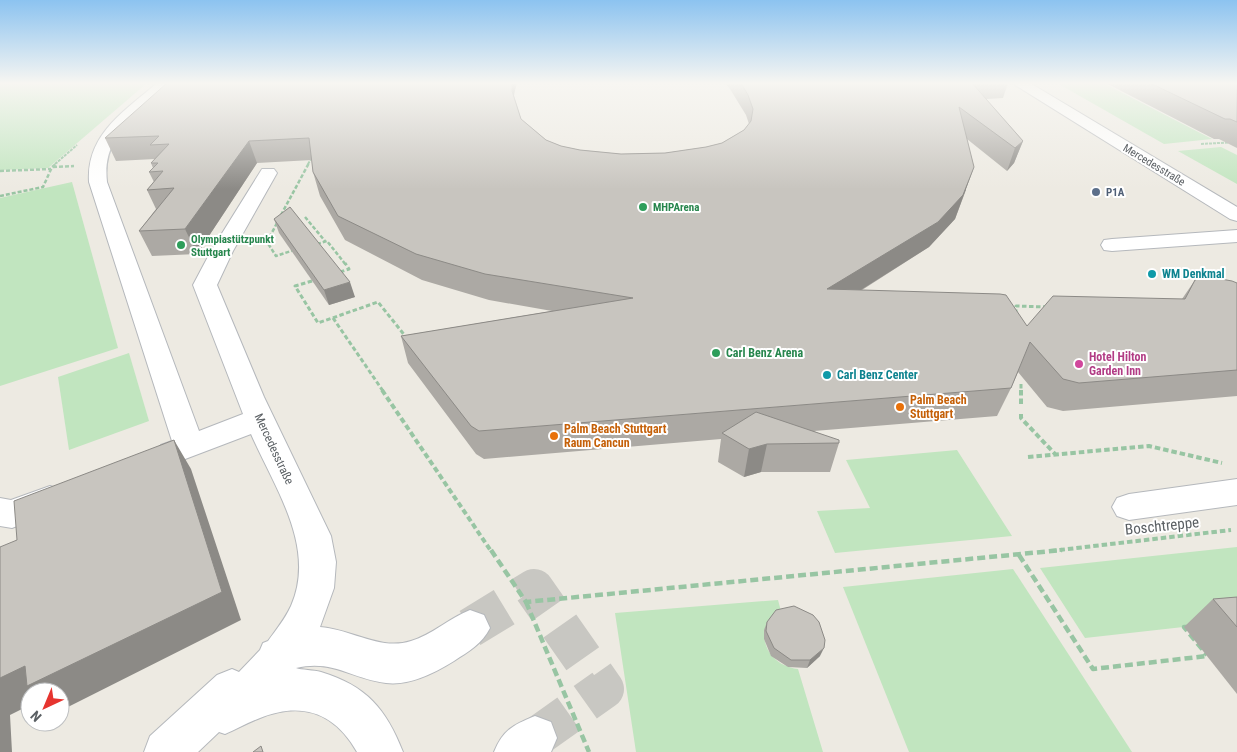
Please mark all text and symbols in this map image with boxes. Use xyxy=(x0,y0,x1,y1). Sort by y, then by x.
street label: Mercedesstraße xyxy=(1121,141,1187,189)
marker: P1A xyxy=(1090,186,1102,198)
place label: P1A xyxy=(1106,186,1125,199)
marker: MHPArena xyxy=(637,201,649,213)
place label: MHPArena xyxy=(653,201,699,214)
place label: Olympiastützpunkt Stuttgart xyxy=(191,233,275,259)
marker: Olympiastützpunkt Stuttgart xyxy=(175,239,187,251)
place label: WM Denkmal xyxy=(1162,267,1225,281)
marker: WM Denkmal xyxy=(1146,268,1158,280)
place label: Carl Benz Arena xyxy=(726,346,804,360)
marker: Carl Benz Arena xyxy=(710,347,722,359)
place label: Hotel Hilton Garden Inn xyxy=(1089,350,1146,378)
marker: Hotel Hilton Garden Inn xyxy=(1073,358,1085,370)
place label: Carl Benz Center xyxy=(837,368,918,382)
marker: Carl Benz Center xyxy=(821,369,833,381)
place label: Palm Beach Stuttgart xyxy=(910,393,967,421)
marker: Palm Beach Stuttgart xyxy=(894,401,906,413)
street label: Mercedesstraße xyxy=(251,411,297,487)
place label: Palm Beach Stuttgart Raum Cancun xyxy=(564,422,667,450)
marker: Palm Beach Stuttgart Raum Cancun xyxy=(548,430,560,442)
street label: Boschtreppe xyxy=(1124,513,1200,539)
north arrow xyxy=(20,682,70,732)
text: N xyxy=(27,708,45,725)

